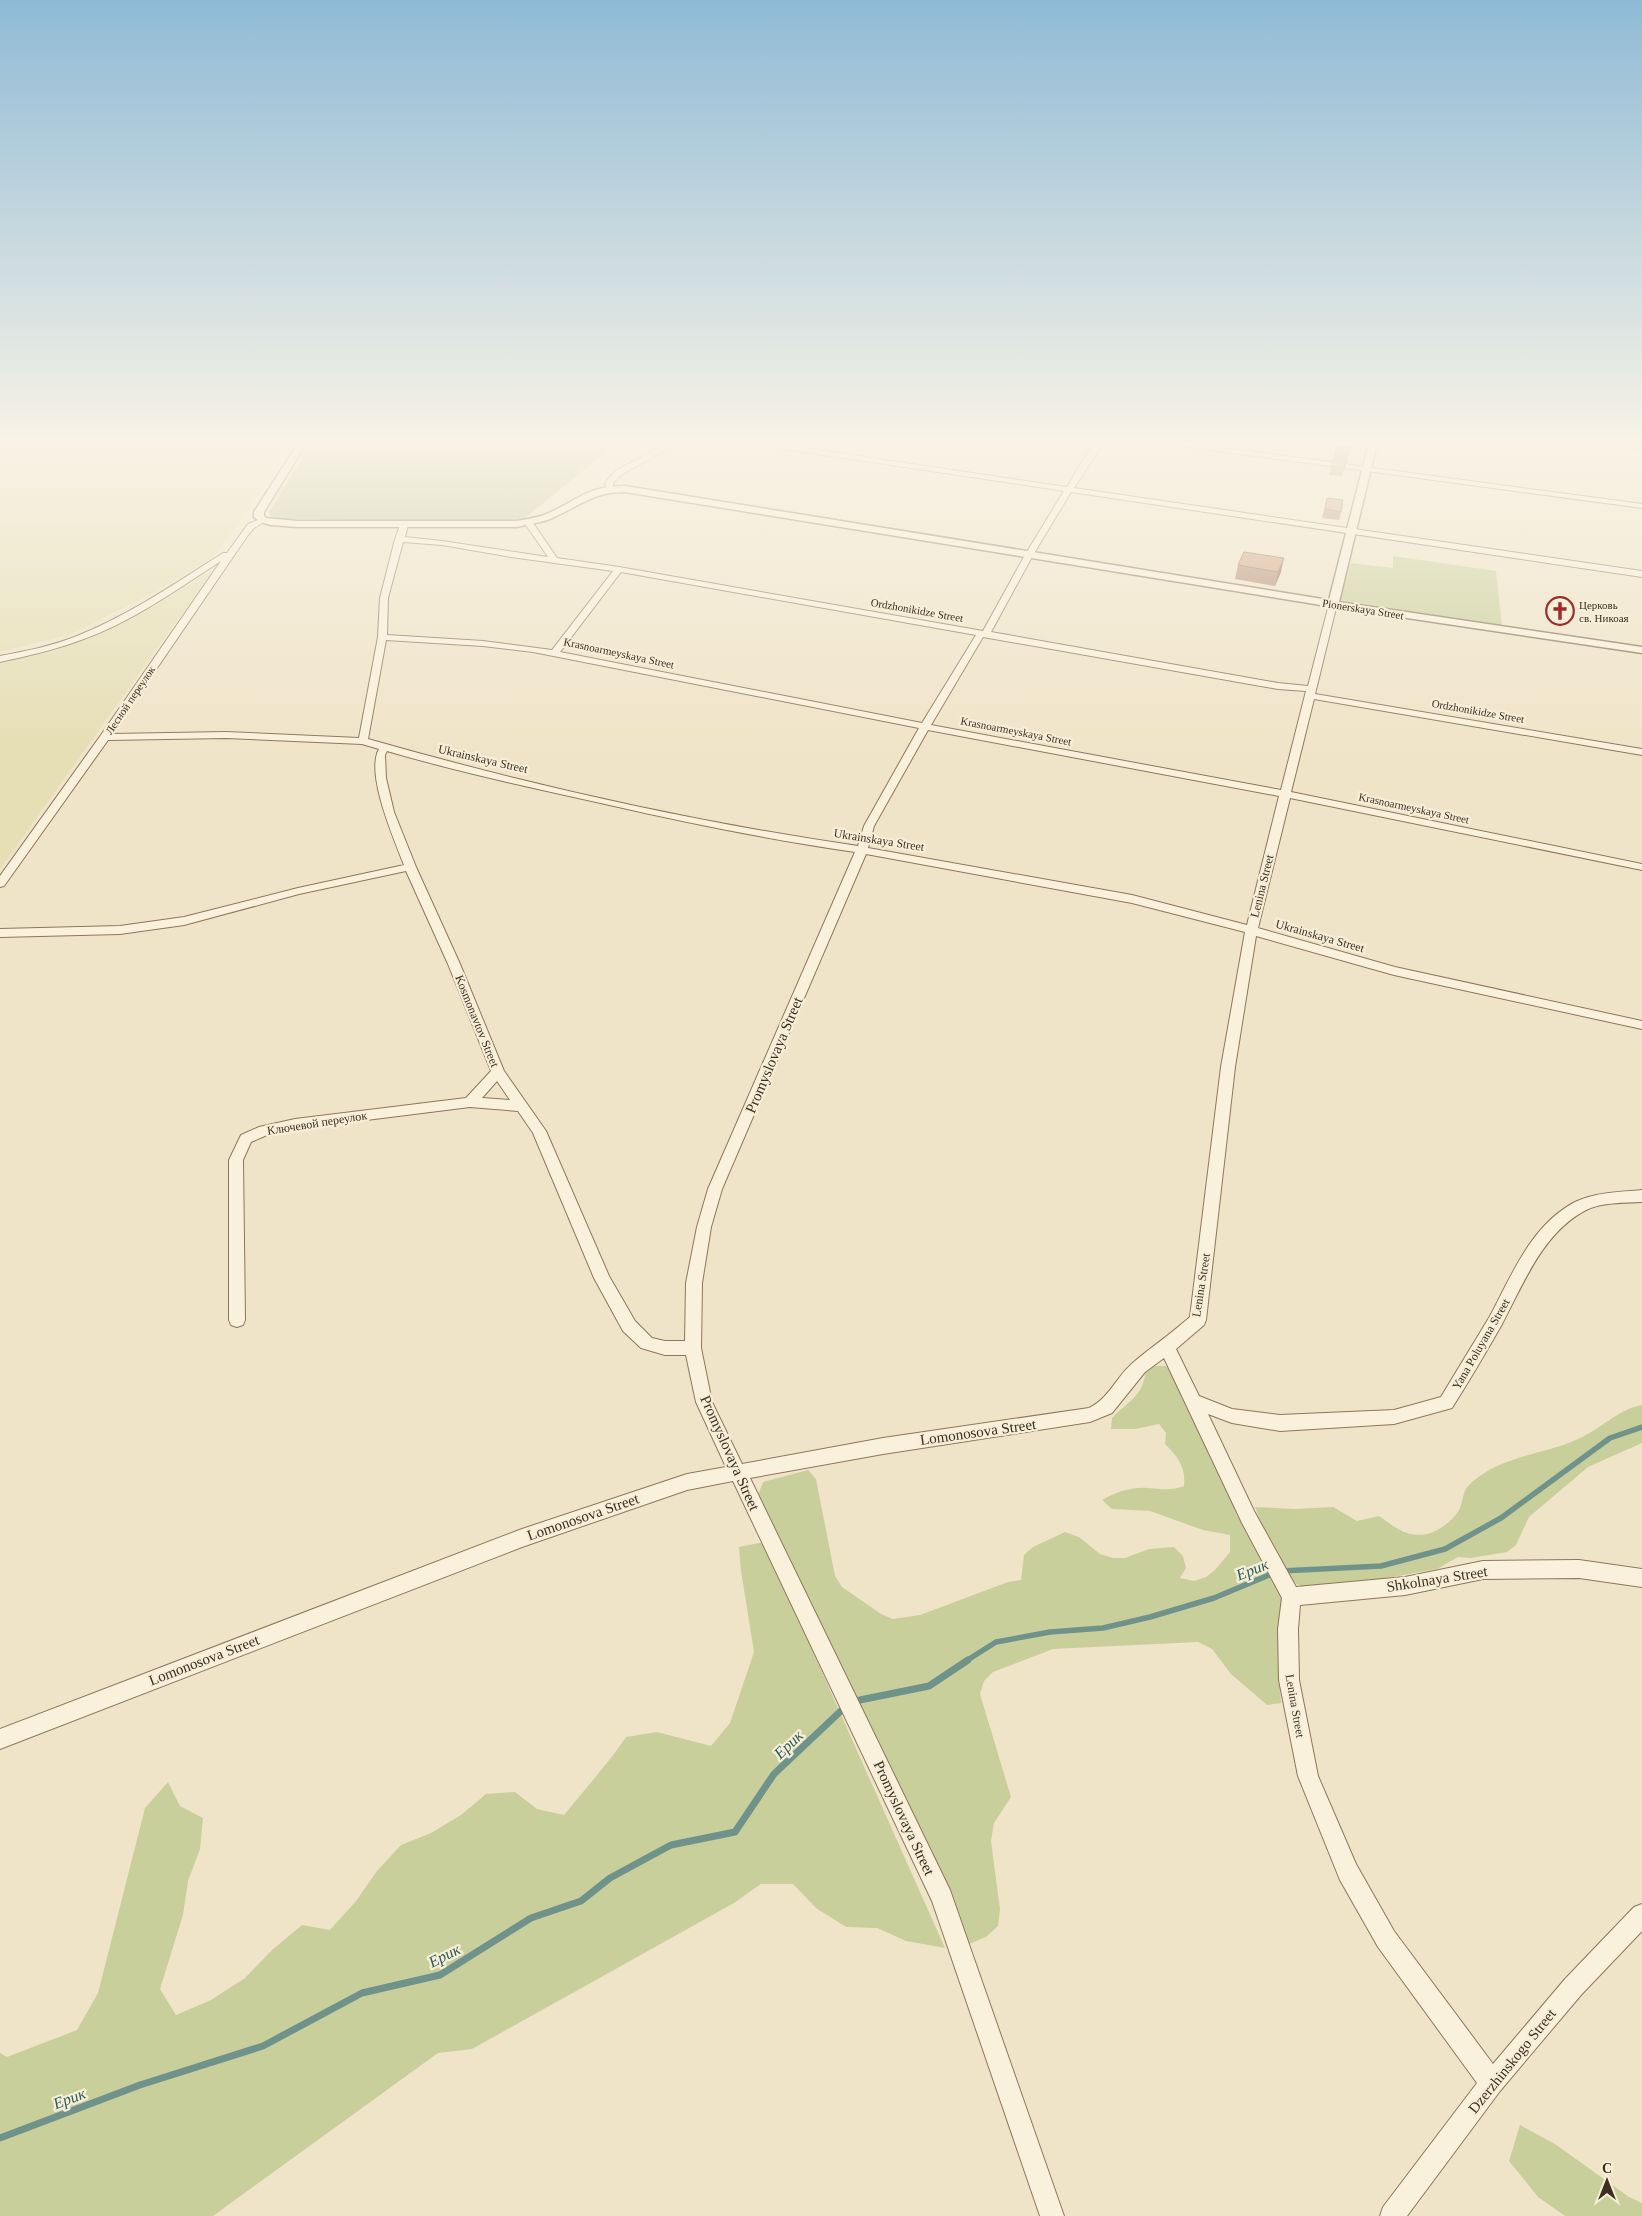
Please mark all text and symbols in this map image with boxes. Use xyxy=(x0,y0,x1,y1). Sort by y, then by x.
street label: Ordzhonikidze Street xyxy=(870,596,964,624)
church icon: Церковь св. Никоая xyxy=(1545,596,1575,626)
street label: Pionerskaya Street xyxy=(1321,597,1405,621)
place label: Церковь св. Никоая xyxy=(1579,599,1629,624)
street label: Krasnoarmeyskaya Street xyxy=(563,635,675,671)
street label: Лесной переулок xyxy=(103,663,158,736)
street label: Ordzhonikidze Street xyxy=(1431,697,1525,725)
street label: Krasnoarmeyskaya Street xyxy=(960,714,1072,748)
street label: Ukrainskaya Street xyxy=(437,742,530,776)
street label: Krasnoarmeyskaya Street xyxy=(1358,790,1470,826)
street label: Ukrainskaya Street xyxy=(833,826,926,854)
street label: Lenina Street xyxy=(1247,852,1277,919)
street label: Ukrainskaya Street xyxy=(1274,917,1367,956)
street label: Kosmonavtov Street xyxy=(452,973,502,1070)
street label: Promyslovaya Street xyxy=(742,994,806,1115)
street label: Ключевой переулок xyxy=(266,1108,368,1138)
street label: Lenina Street xyxy=(1189,1251,1213,1318)
street label: Yana Poluyana Street xyxy=(1449,1295,1513,1392)
street label: Promyslovaya Street xyxy=(697,1393,763,1514)
street label: Lomonosova Street xyxy=(919,1416,1038,1448)
street label: Lomonosova Street xyxy=(525,1490,642,1544)
water label: Ерик xyxy=(1233,1555,1272,1585)
street label: Shkolnaya Street xyxy=(1385,1563,1489,1595)
street label: Lomonosova Street xyxy=(146,1631,262,1688)
street label: Lenina Street xyxy=(1283,1673,1308,1740)
water label: Ерик xyxy=(770,1726,807,1763)
street label: Promyslovaya Street xyxy=(870,1758,938,1879)
water label: Ерик xyxy=(425,1940,464,1972)
street label: Dzerzhinskogo Street xyxy=(1465,2005,1560,2116)
water label: Ерик xyxy=(50,2084,89,2114)
north arrow xyxy=(1582,2156,1632,2206)
text: С xyxy=(1602,2161,1612,2176)

